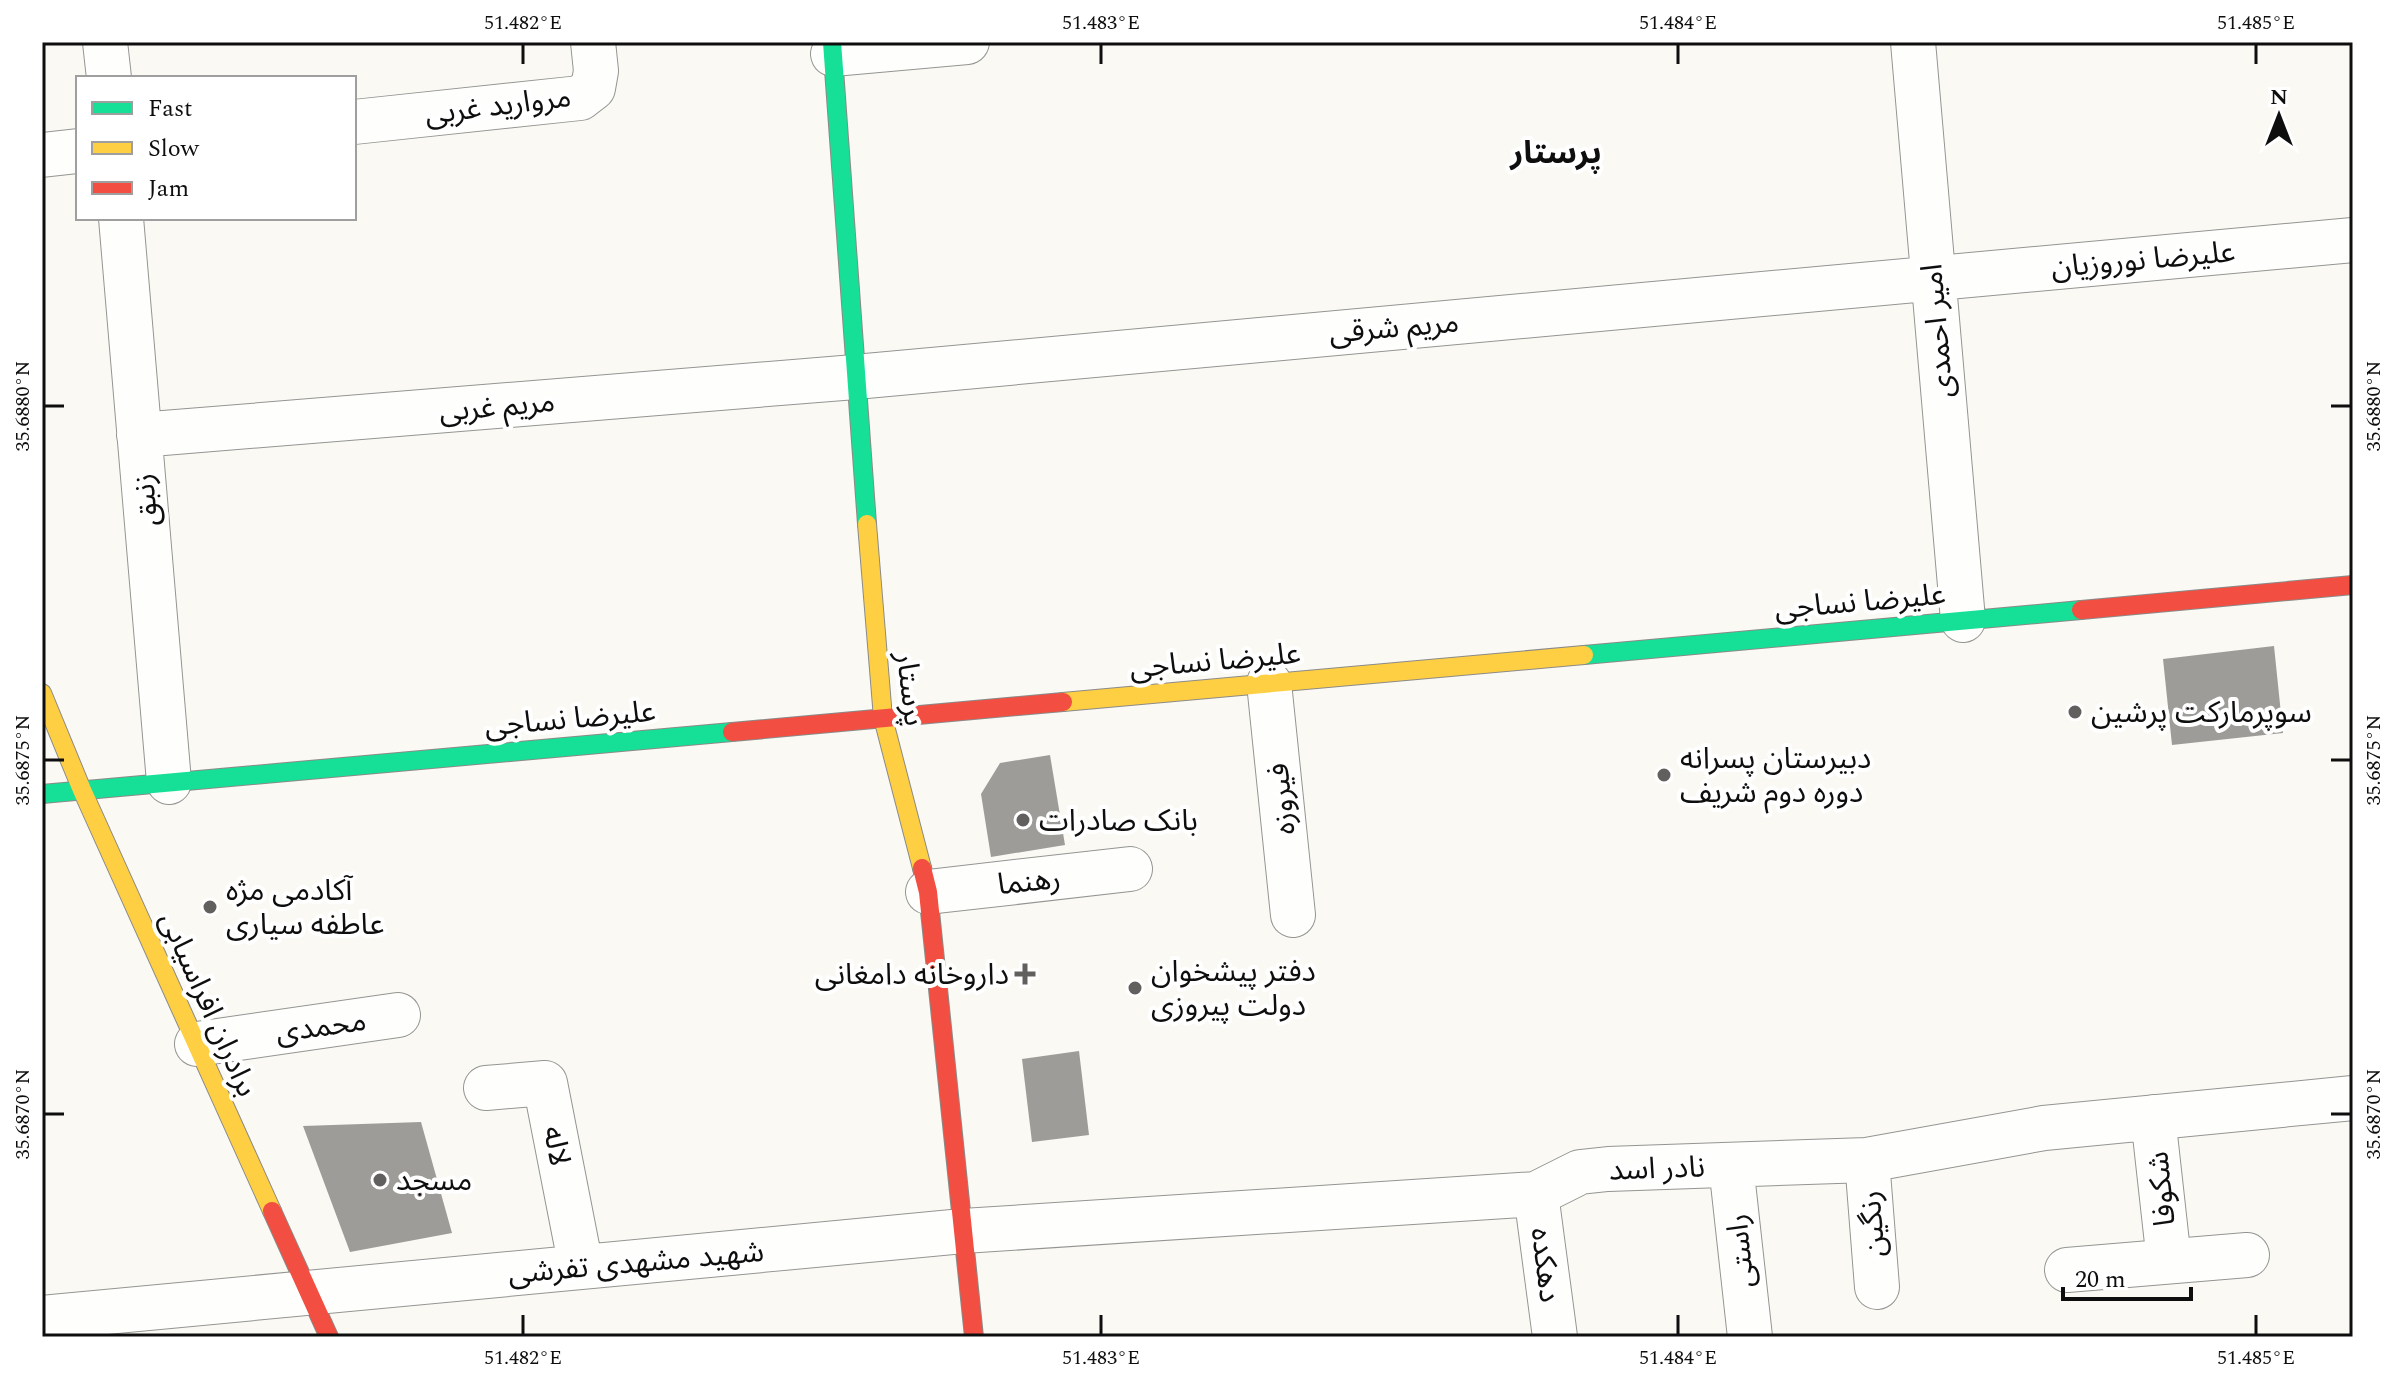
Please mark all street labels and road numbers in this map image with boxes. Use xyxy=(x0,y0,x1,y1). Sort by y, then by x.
street label: مروارید غربی xyxy=(422,74,574,138)
street label: علیرضا نوروزیان xyxy=(2049,229,2237,291)
street label: امیر احمدی xyxy=(1909,262,1967,400)
street label: مریم شرقی xyxy=(1327,299,1461,357)
street label: مریم غربی xyxy=(437,379,557,435)
street label: زنبق xyxy=(121,472,171,528)
street label: علیرضا نساجی xyxy=(1773,572,1948,632)
street label: علیرضا نساجی xyxy=(1128,631,1303,691)
street label: پرستار xyxy=(883,648,937,729)
street label: علیرضا نساجی xyxy=(483,689,658,749)
street label: فیروزه xyxy=(1255,761,1309,837)
street label: رهنما xyxy=(995,856,1063,908)
street label: برادران افراسیابی xyxy=(147,904,269,1104)
street label: محمدی xyxy=(273,998,369,1056)
street label: لاله xyxy=(530,1122,582,1170)
street label: نادر اسد xyxy=(1608,1144,1706,1194)
street label: شکوفا xyxy=(2135,1149,2189,1229)
street label: رنگین xyxy=(1847,1189,1899,1259)
street label: راستی xyxy=(1714,1212,1768,1290)
street label: دهکده xyxy=(1518,1225,1572,1305)
street label: شهید مشهدی تفرشی xyxy=(506,1229,766,1297)

